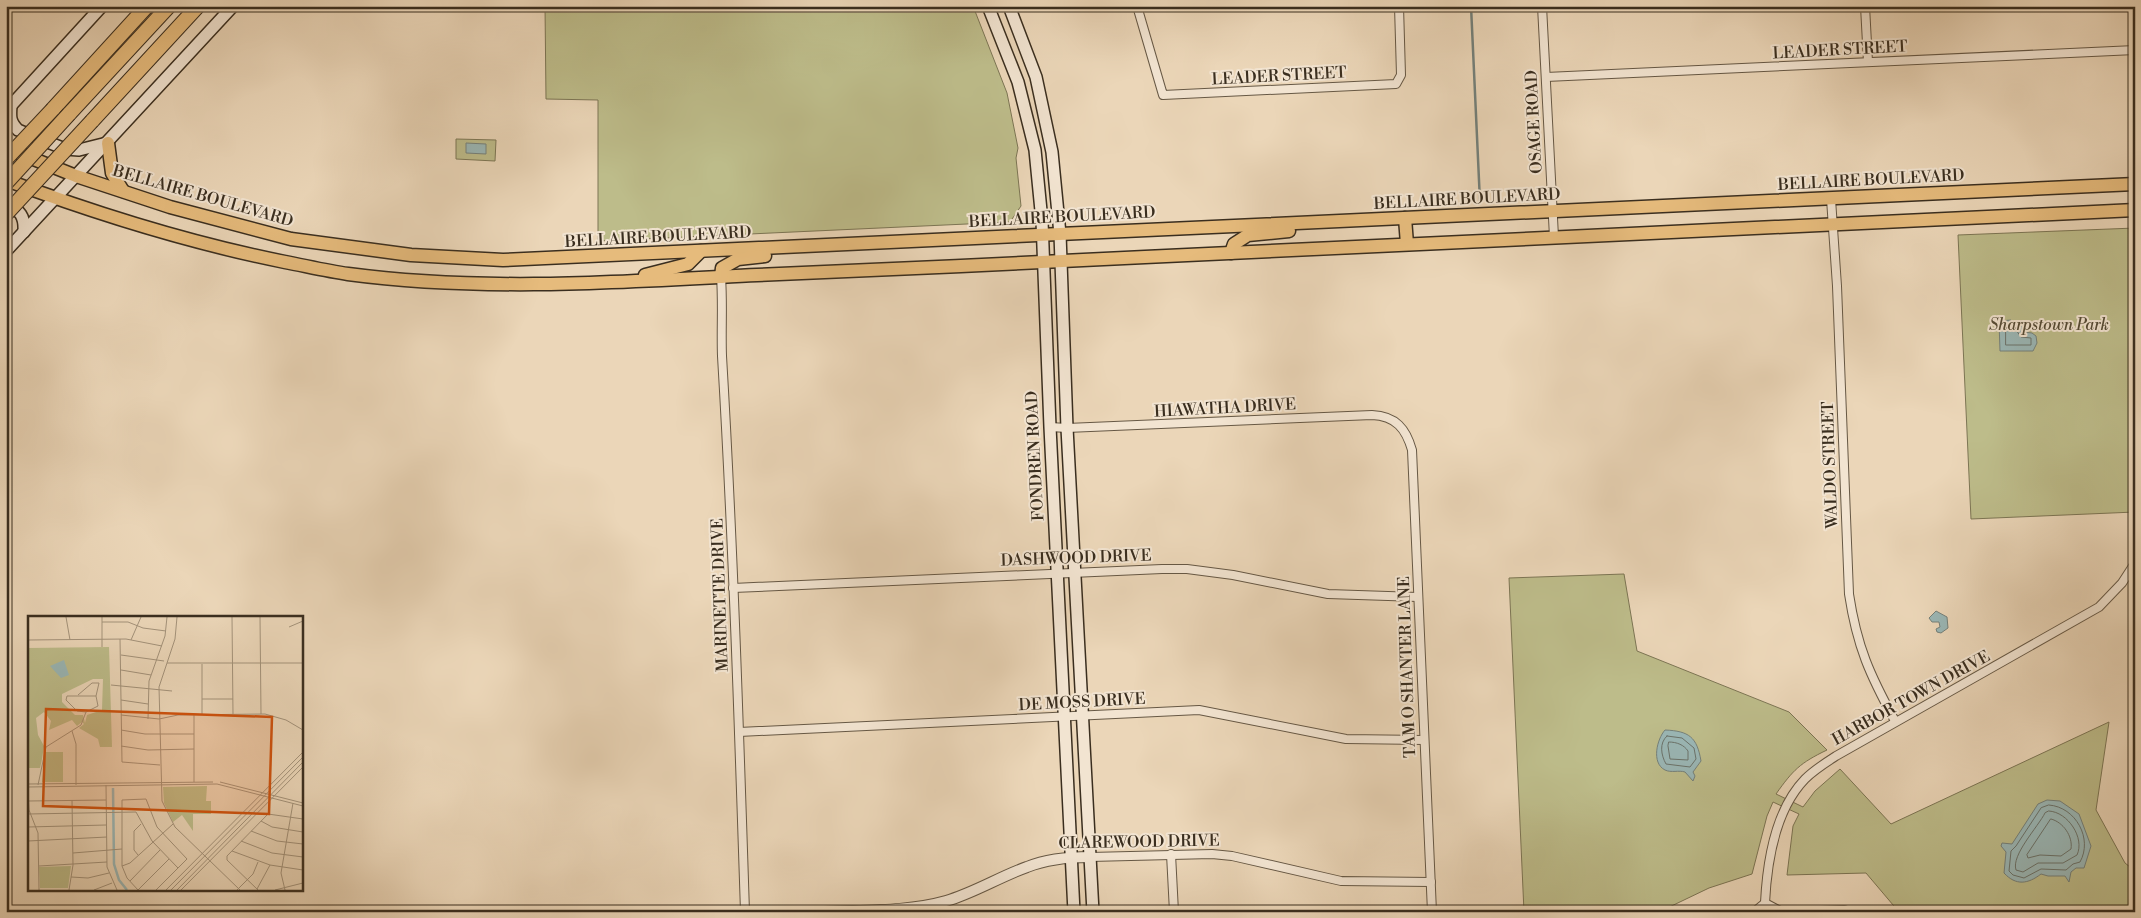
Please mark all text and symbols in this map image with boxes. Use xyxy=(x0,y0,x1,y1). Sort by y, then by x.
street label: LEADER STREET xyxy=(1772,36,1908,64)
street label: LEADER STREET xyxy=(1211,62,1347,90)
street label: OSAGE ROAD xyxy=(1521,70,1547,174)
street label: BELLAIRE BOULEVARD xyxy=(109,160,296,231)
street label: BELLAIRE BOULEVARD xyxy=(1776,165,1965,195)
street label: BELLAIRE BOULEVARD xyxy=(1372,184,1561,214)
street label: BELLAIRE BOULEVARD xyxy=(967,202,1156,232)
street label: BELLAIRE BOULEVARD xyxy=(563,222,752,252)
park label: Sharpstown Park xyxy=(1989,315,2109,335)
street label: FONDREN ROAD xyxy=(1022,390,1048,522)
street label: HIAWATHA DRIVE xyxy=(1153,394,1297,422)
street label: WALDO STREET xyxy=(1818,401,1842,530)
street label: MARINETTE DRIVE xyxy=(707,518,733,672)
street label: DASHWOOD DRIVE xyxy=(1000,545,1152,571)
street label: TAM O SHANTER LANE xyxy=(1394,576,1420,758)
inset map xyxy=(28,616,302,890)
street label: HARBOR TOWN DRIVE xyxy=(1829,646,1993,750)
street label: DE MOSS DRIVE xyxy=(1018,689,1146,715)
street label: CLAREWOOD DRIVE xyxy=(1058,831,1220,853)

